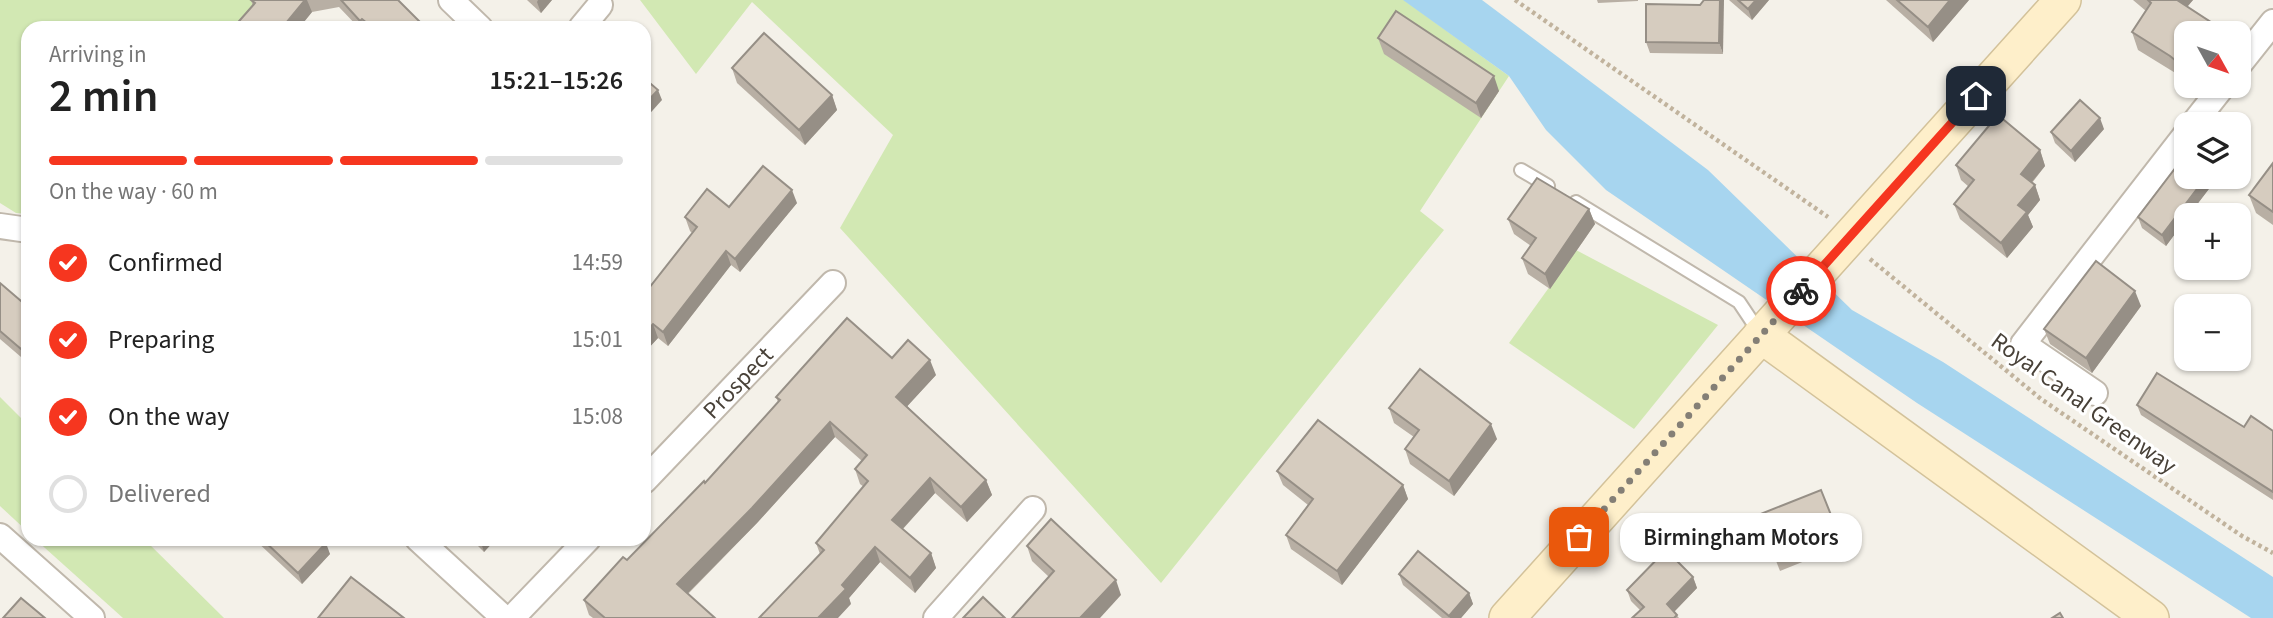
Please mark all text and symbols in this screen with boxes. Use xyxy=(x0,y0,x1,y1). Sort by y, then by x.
north arrow xyxy=(2174,21,2250,98)
map controls xyxy=(2174,21,2251,371)
text: Arriving in xyxy=(49,38,147,71)
text: 15:21–15:26 xyxy=(490,62,623,99)
text: 2 min xyxy=(49,64,158,129)
pin xyxy=(1946,66,2006,126)
icon: home xyxy=(1957,77,1995,115)
button: layers xyxy=(2174,112,2251,189)
text: On the way · 60 m xyxy=(49,175,218,208)
button: + xyxy=(2174,203,2251,280)
icon: check xyxy=(49,244,87,282)
text: Confirmed xyxy=(108,244,223,281)
text: 14:59 xyxy=(572,246,623,279)
courier xyxy=(1766,256,1836,326)
icon: bike xyxy=(1782,272,1820,310)
button: − xyxy=(2174,294,2251,371)
icon: check xyxy=(49,321,87,359)
text: Preparing xyxy=(108,321,214,358)
text: 15:01 xyxy=(572,323,623,356)
street label: Royal Canal Greenway xyxy=(1984,324,2184,483)
street label: Prospect xyxy=(695,339,782,427)
icon: check xyxy=(49,398,87,436)
text: On the way xyxy=(108,398,229,435)
text: 15:08 xyxy=(572,400,623,433)
text: Delivered xyxy=(108,475,211,512)
pin xyxy=(1549,507,1609,567)
callout: Birmingham Motors xyxy=(1621,512,1862,562)
icon: bag xyxy=(1560,518,1598,556)
text: Birmingham Motors xyxy=(1643,521,1839,554)

